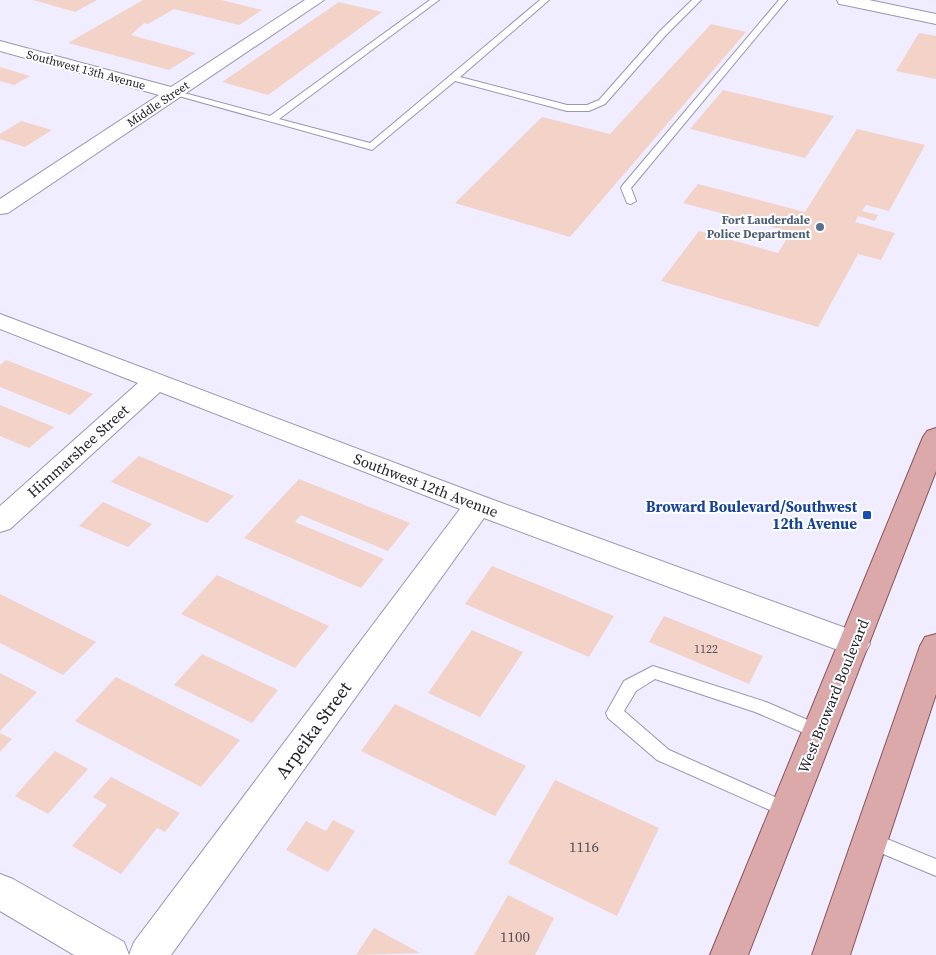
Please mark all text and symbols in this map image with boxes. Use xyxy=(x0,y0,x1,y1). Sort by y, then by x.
street label: Southwest 13th Avenue xyxy=(25,46,147,94)
street label: Middle Street xyxy=(124,77,192,131)
place label: Fort Lauderdale Police Department xyxy=(707,212,811,242)
marker: Fort Lauderdale Police Department xyxy=(814,221,826,233)
street label: Himmarshee Street xyxy=(23,400,133,502)
street label: Southwest 12th Avenue xyxy=(351,448,502,522)
place label: Broward Boulevard/Southwest 12th Avenue xyxy=(646,496,858,534)
marker: Broward Boulevard/Southwest 12th Avenue xyxy=(861,509,873,521)
street label: West Broward Boulevard xyxy=(792,615,874,776)
house number: 1122 xyxy=(694,641,718,657)
street label: Arpeika Street xyxy=(269,676,357,784)
house number: 1116 xyxy=(569,836,599,857)
house number: 1100 xyxy=(500,926,530,947)

